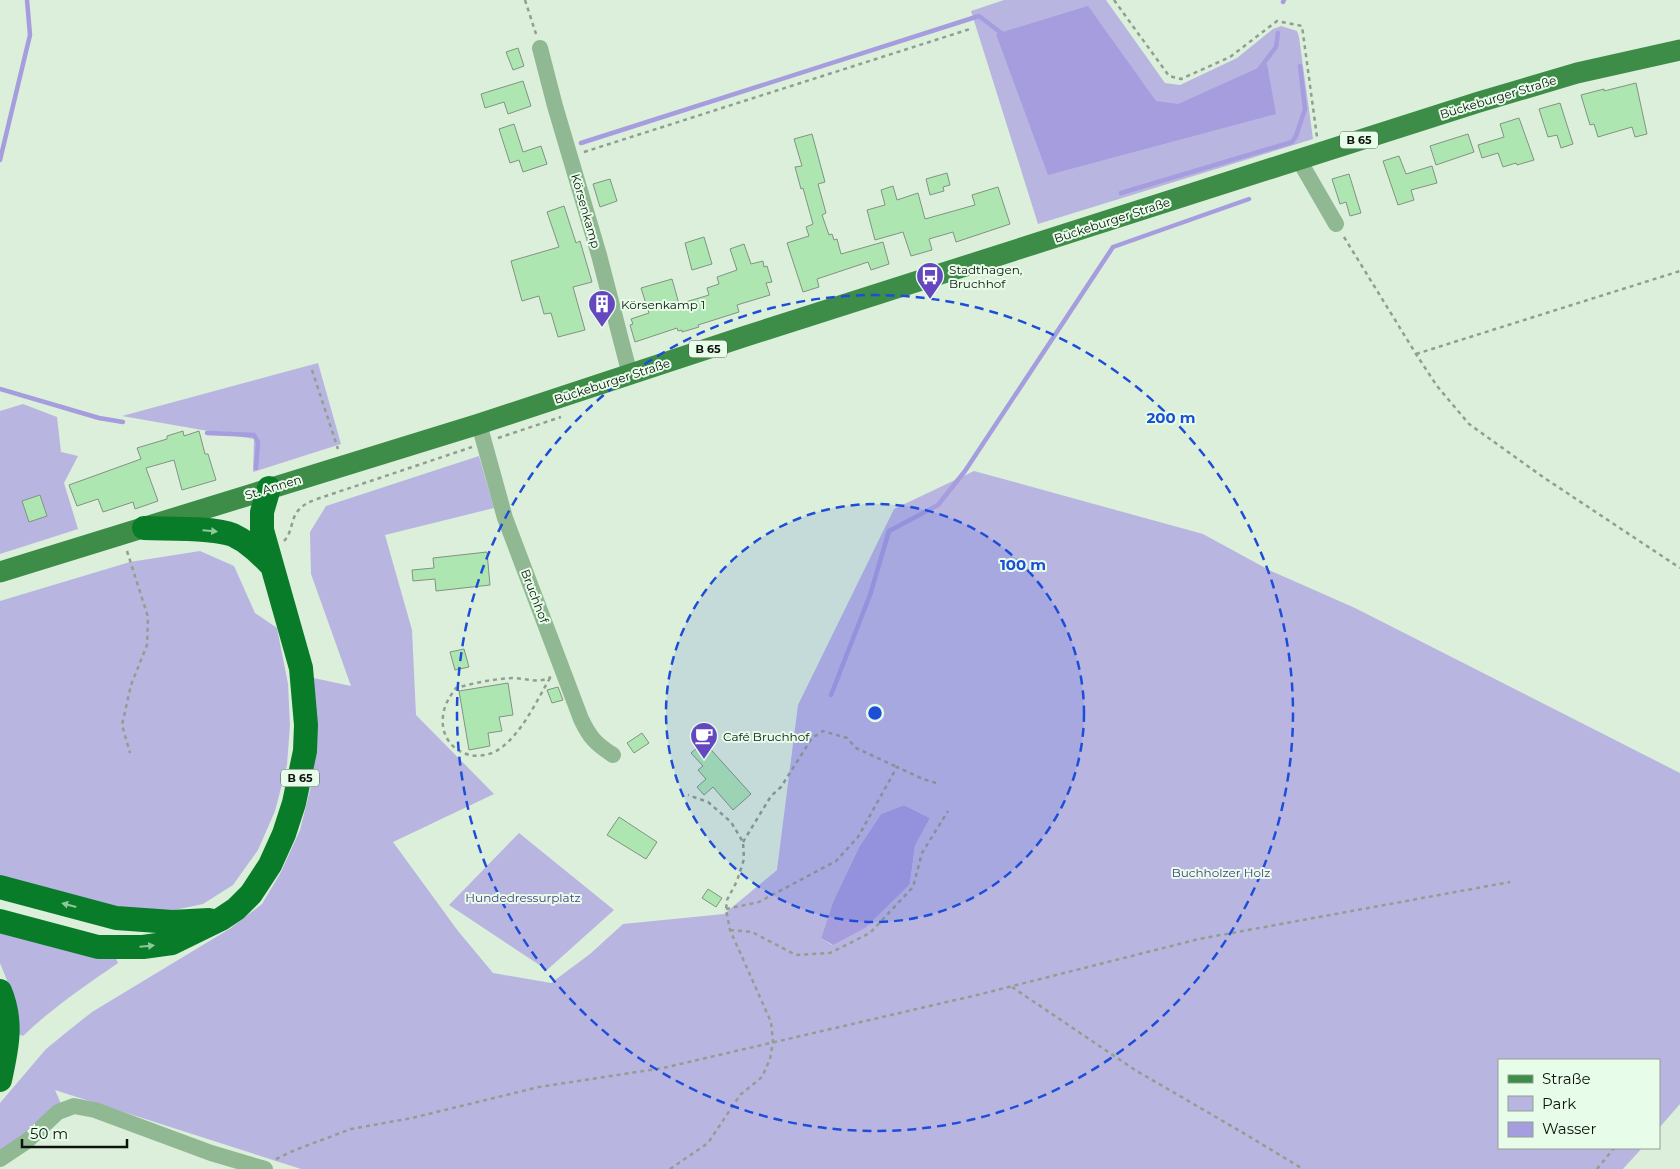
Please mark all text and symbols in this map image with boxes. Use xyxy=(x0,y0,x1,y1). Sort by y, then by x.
street label: Bückeburger Straße xyxy=(1438,72,1558,122)
road number: B 65 xyxy=(1340,132,1378,148)
street label: Körsenkamp xyxy=(568,172,604,250)
street label: Bückeburger Straße xyxy=(1052,194,1172,246)
bus stop icon: Stadthagen, Bruchhof xyxy=(915,261,945,300)
place label: Stadthagen, Bruchhof xyxy=(949,262,1022,291)
building icon: Körsenkamp 1 xyxy=(587,289,617,328)
place label: Körsenkamp 1 xyxy=(621,297,705,312)
road number: B 65 xyxy=(689,340,727,358)
street label: Bückeburger Straße xyxy=(552,355,672,407)
text: 200 m xyxy=(1146,408,1196,427)
street label: St. Annen xyxy=(243,471,303,503)
one-way arrow xyxy=(202,527,218,535)
text: 100 m xyxy=(1000,555,1046,574)
street label: Bruchhof xyxy=(518,567,552,626)
centre of rings xyxy=(866,704,884,722)
cafe icon: Café Bruchhof xyxy=(689,721,719,760)
place label: Café Bruchhof xyxy=(723,729,810,744)
road number: B 65 xyxy=(281,770,319,786)
park label: Buchholzer Holz xyxy=(1172,865,1270,880)
park label: Hundedressurplatz xyxy=(465,890,581,905)
one-way arrow xyxy=(61,901,76,909)
one-way arrow xyxy=(139,942,155,950)
legend xyxy=(1498,1059,1660,1149)
text: Straße xyxy=(1542,1069,1591,1088)
text: Park xyxy=(1542,1094,1576,1113)
scale bar xyxy=(22,1116,128,1148)
text: Wasser xyxy=(1542,1119,1596,1138)
text: 50 m xyxy=(30,1124,68,1143)

